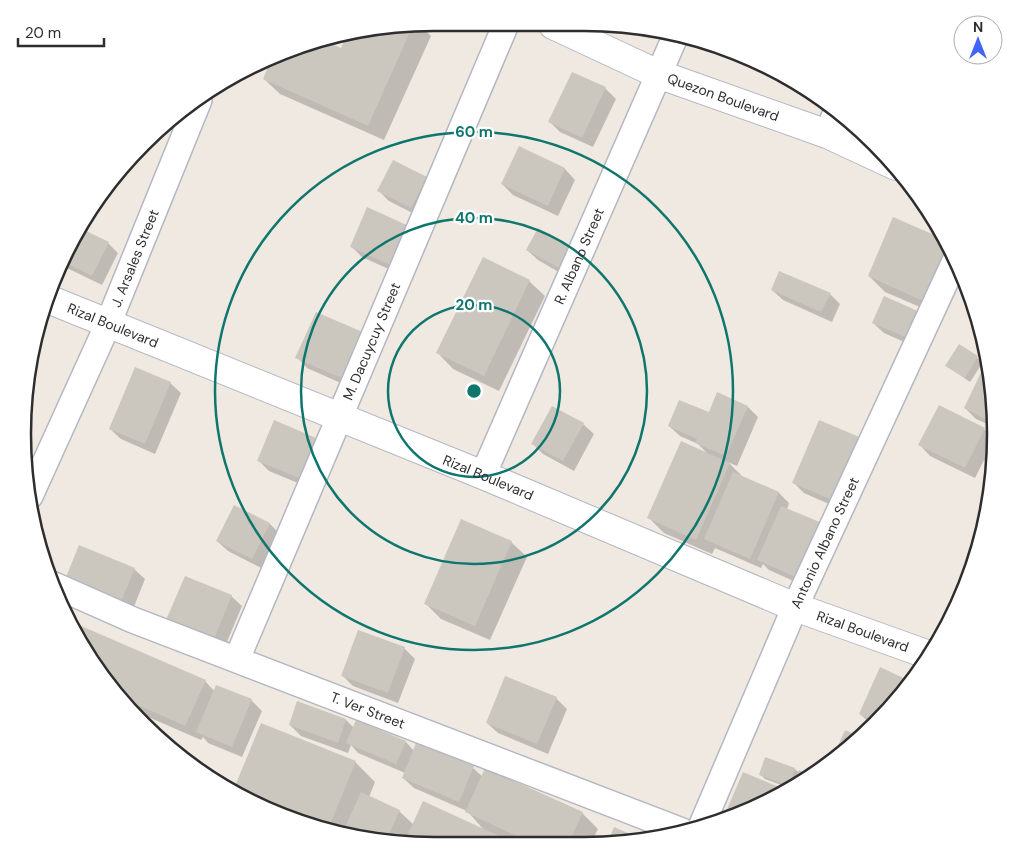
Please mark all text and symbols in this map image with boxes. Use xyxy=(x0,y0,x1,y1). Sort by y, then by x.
scale bar xyxy=(18,15,104,47)
north arrow xyxy=(953,15,1003,65)
text: N xyxy=(973,18,983,36)
text: 20 m xyxy=(25,23,61,43)
street label: Quezon Boulevard xyxy=(665,69,781,125)
text: 60 m xyxy=(455,122,493,142)
street label: R. Albano Street xyxy=(550,205,608,307)
street label: J. Arsales Street xyxy=(107,207,163,310)
text: 40 m xyxy=(455,208,493,228)
street label: M. Dacuycuy Street xyxy=(339,280,404,403)
text: 20 m xyxy=(456,295,492,315)
street label: Rizal Boulevard xyxy=(65,299,161,352)
centre of rings xyxy=(465,382,483,400)
street label: Rizal Boulevard xyxy=(440,451,536,504)
street label: Antonio Albano Street xyxy=(787,474,863,611)
street label: Rizal Boulevard xyxy=(814,607,911,656)
street label: T. Ver Street xyxy=(328,688,408,733)

